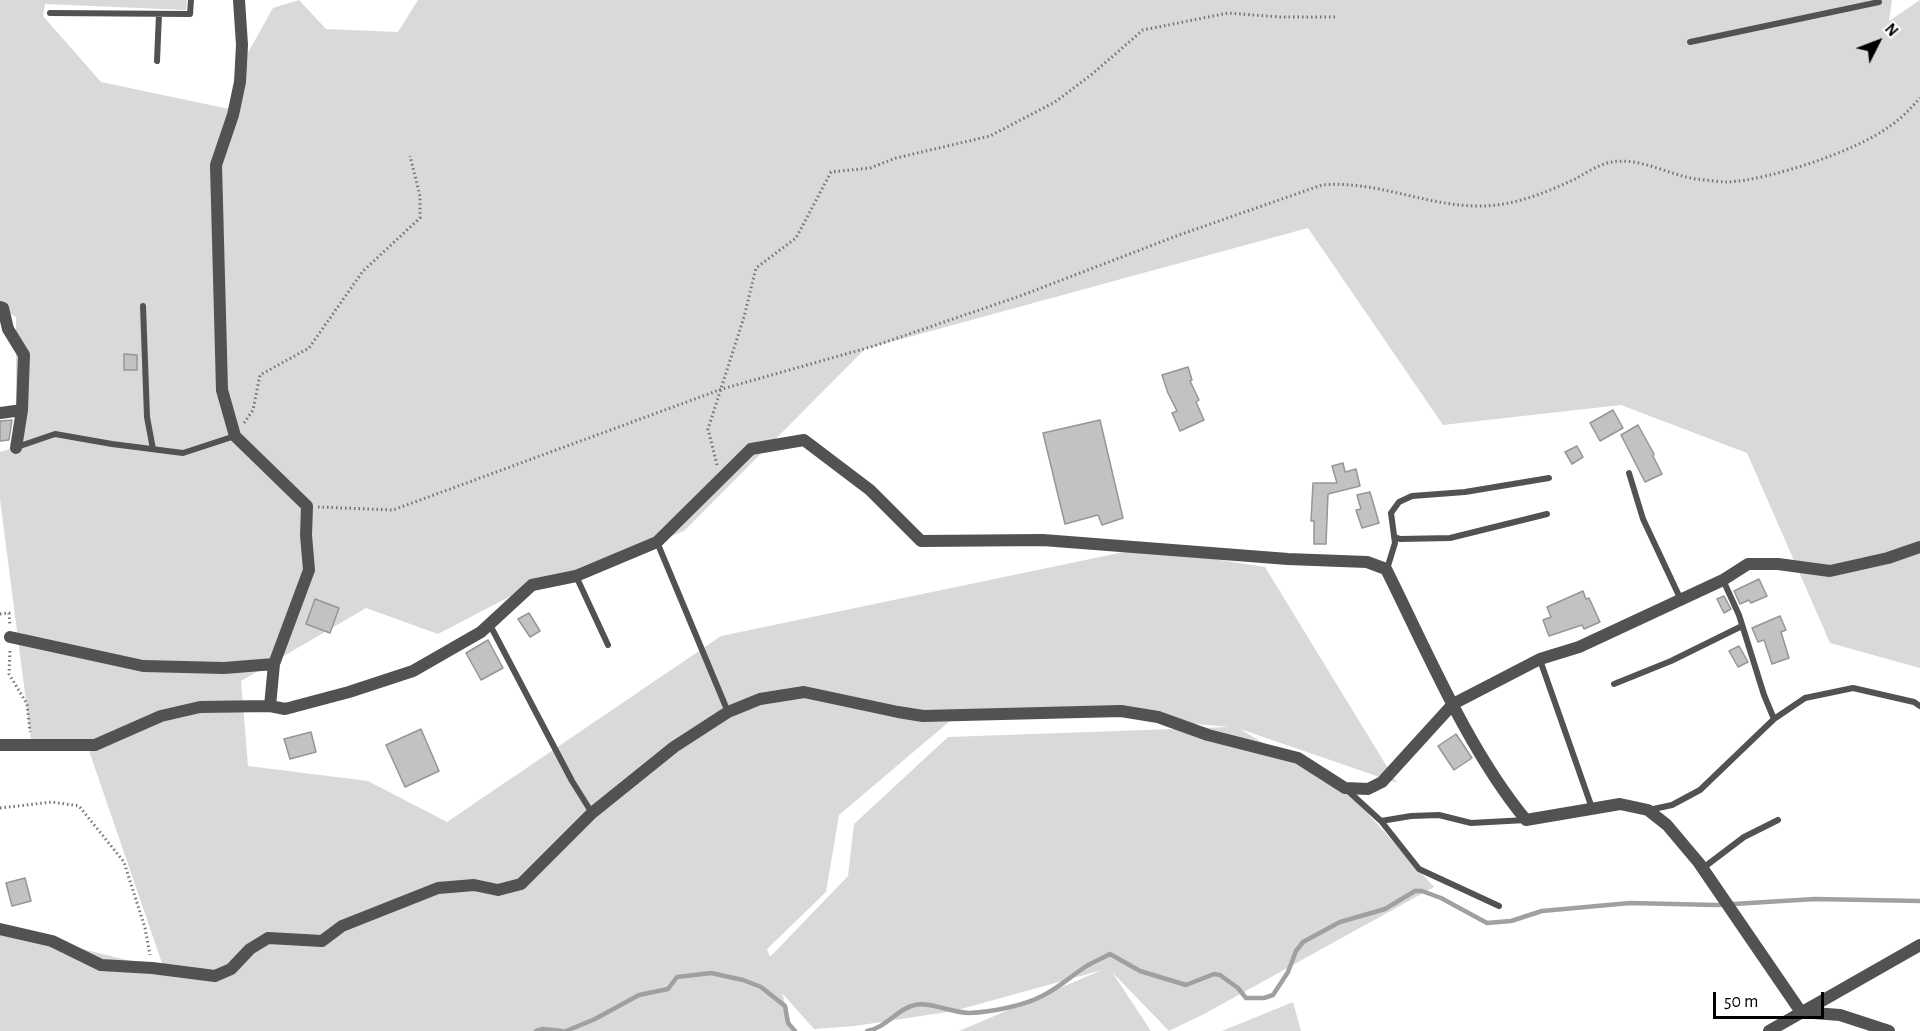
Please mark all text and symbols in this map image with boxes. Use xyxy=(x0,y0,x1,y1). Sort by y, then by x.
north arrow xyxy=(1848,12,1908,72)
text: N xyxy=(1882,20,1901,39)
scale bar xyxy=(1716,980,1827,1018)
text: 50 m xyxy=(1724,993,1758,1011)

